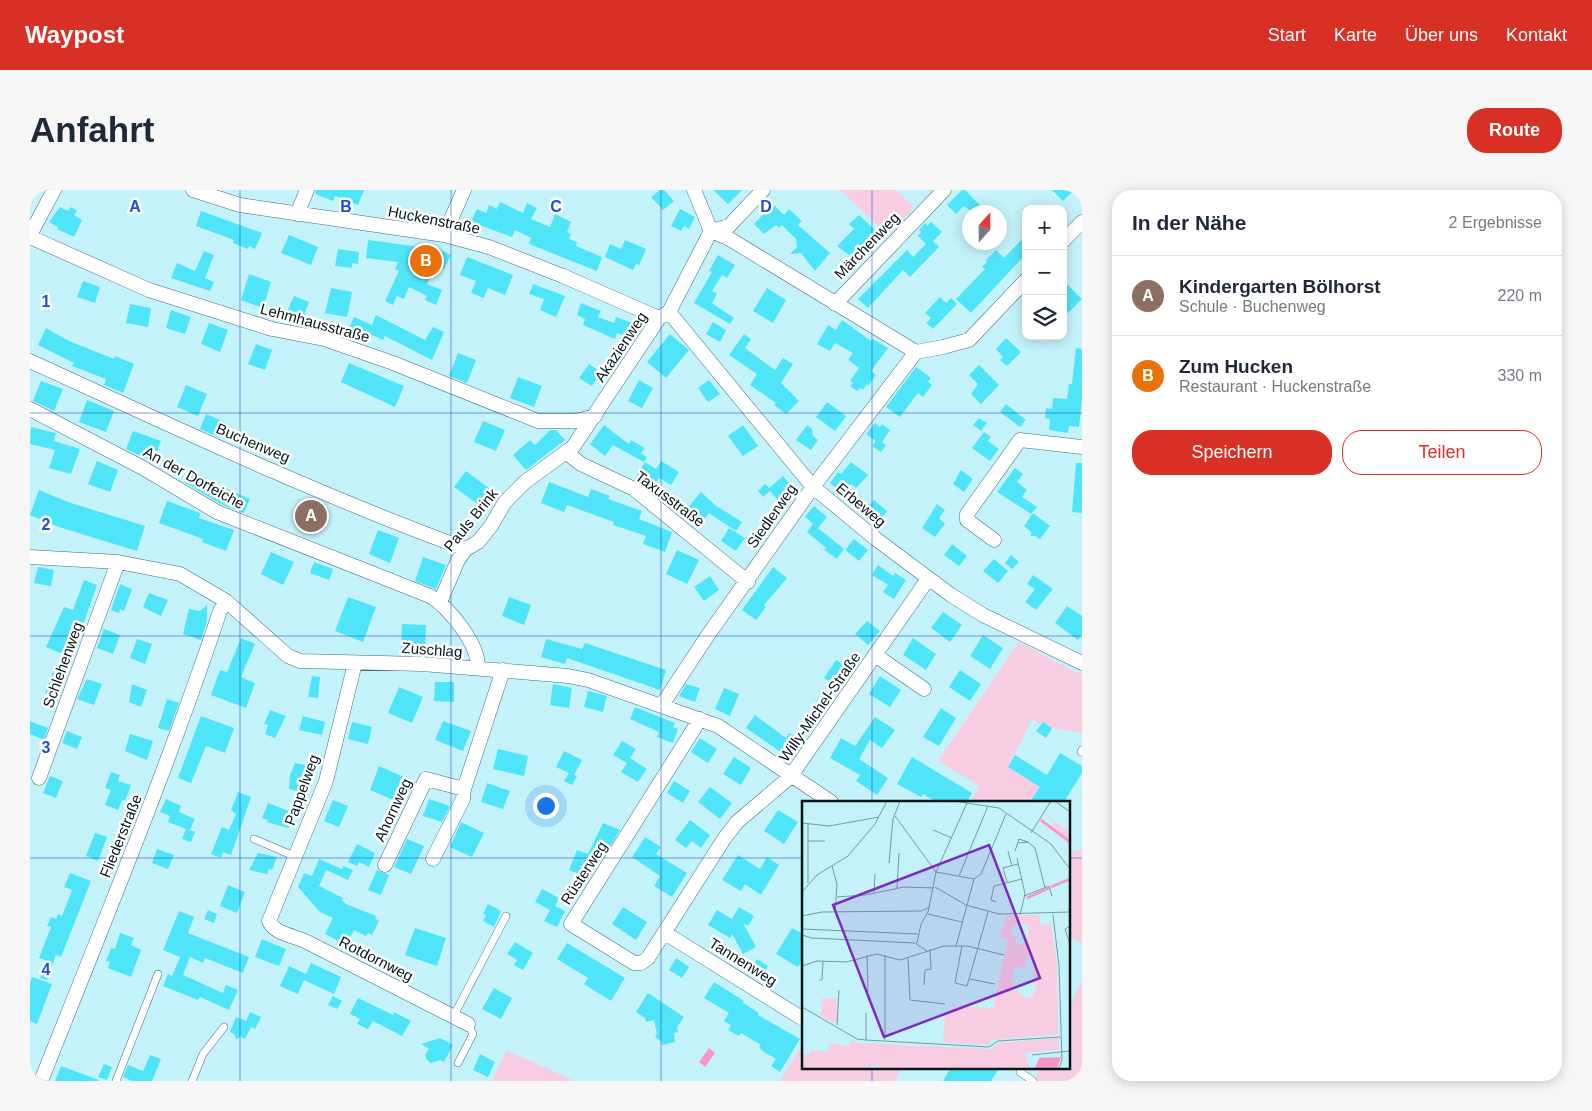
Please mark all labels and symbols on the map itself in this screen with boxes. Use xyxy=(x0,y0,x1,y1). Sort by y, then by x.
text: A xyxy=(129,198,141,215)
text: B xyxy=(340,198,352,215)
text: C xyxy=(550,198,562,215)
text: D xyxy=(760,198,772,215)
street label: Huckenstraße xyxy=(387,202,482,237)
north arrow xyxy=(962,205,1007,250)
street label: Märchenweg xyxy=(831,209,903,282)
pin: B xyxy=(410,242,442,280)
text: 1 xyxy=(42,293,51,310)
street label: Lehmhausstraße xyxy=(259,300,372,345)
street label: Akazienweg xyxy=(591,308,650,385)
street label: Buchenweg xyxy=(214,419,293,466)
street label: An der Dorfeiche xyxy=(141,443,248,512)
street label: Taxusstraße xyxy=(633,467,708,530)
street label: Erbeweg xyxy=(833,479,889,530)
street label: Siedlerweg xyxy=(743,480,800,551)
street label: Pauls Brink xyxy=(440,484,501,555)
pin: A xyxy=(295,497,327,535)
text: 2 xyxy=(42,516,51,533)
street label: Schlehenweg xyxy=(39,620,86,710)
street label: Zuschlag xyxy=(401,639,463,660)
street label: Willy-Michel-Straße xyxy=(775,649,864,765)
text: 3 xyxy=(42,739,51,756)
street label: Pappelweg xyxy=(281,752,322,828)
street label: Ahornweg xyxy=(371,776,415,844)
street label: Fliederstraße xyxy=(96,792,145,880)
your location xyxy=(533,793,559,819)
inset map xyxy=(802,801,1070,1068)
street label: Rüsterweg xyxy=(557,838,610,907)
street label: Rotdornweg xyxy=(336,933,416,984)
street label: Tannenweg xyxy=(706,934,780,989)
text: 4 xyxy=(42,961,51,978)

